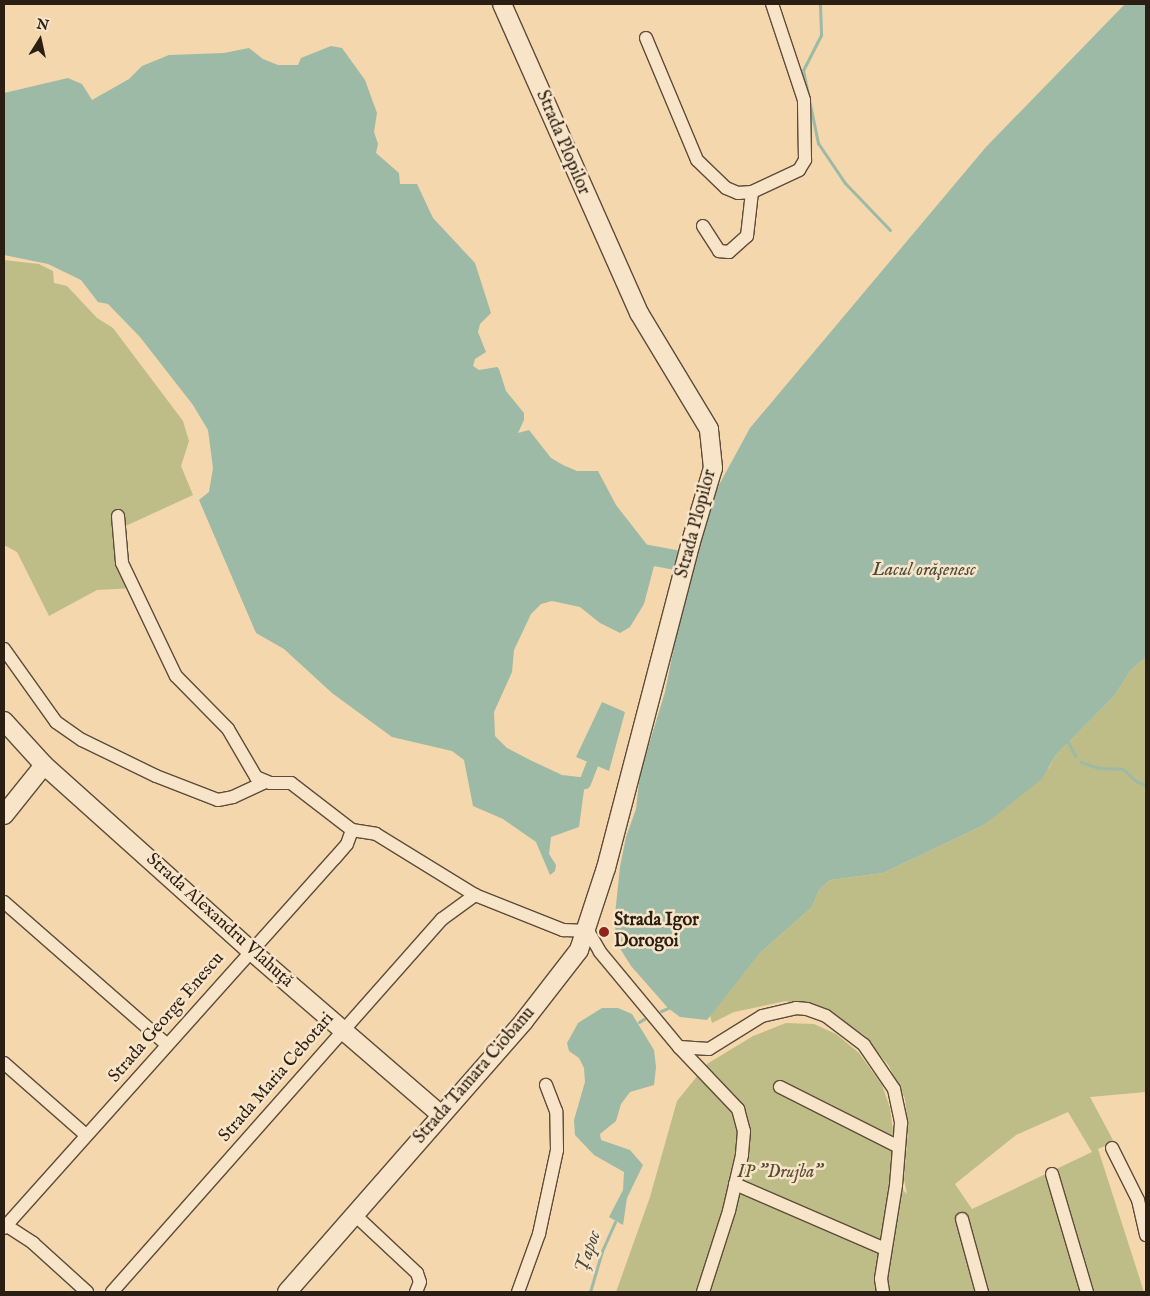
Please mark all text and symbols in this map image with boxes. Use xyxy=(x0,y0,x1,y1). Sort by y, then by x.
north arrow xyxy=(15,15,65,65)
text: N xyxy=(35,15,50,35)
street label: Strada Plopilor xyxy=(530,87,594,199)
street label: Strada Plopilor xyxy=(672,467,722,581)
water label: Lacul orăşenesc xyxy=(872,560,976,582)
street label: Strada Аlexandru Vlahuță xyxy=(141,849,297,993)
place label: Strada Igor Dorogoi xyxy=(614,911,699,954)
marker: Strada Igor Dorogoi xyxy=(598,926,610,938)
street label: Strada George Enescu xyxy=(105,948,229,1088)
street label: Strada Tamara Ciobanu xyxy=(410,1003,540,1149)
street label: Strada Maria Cebotari xyxy=(215,1009,339,1147)
park label: IP "Drujba" xyxy=(737,1162,823,1184)
water label: Țapoc xyxy=(571,1228,607,1276)

